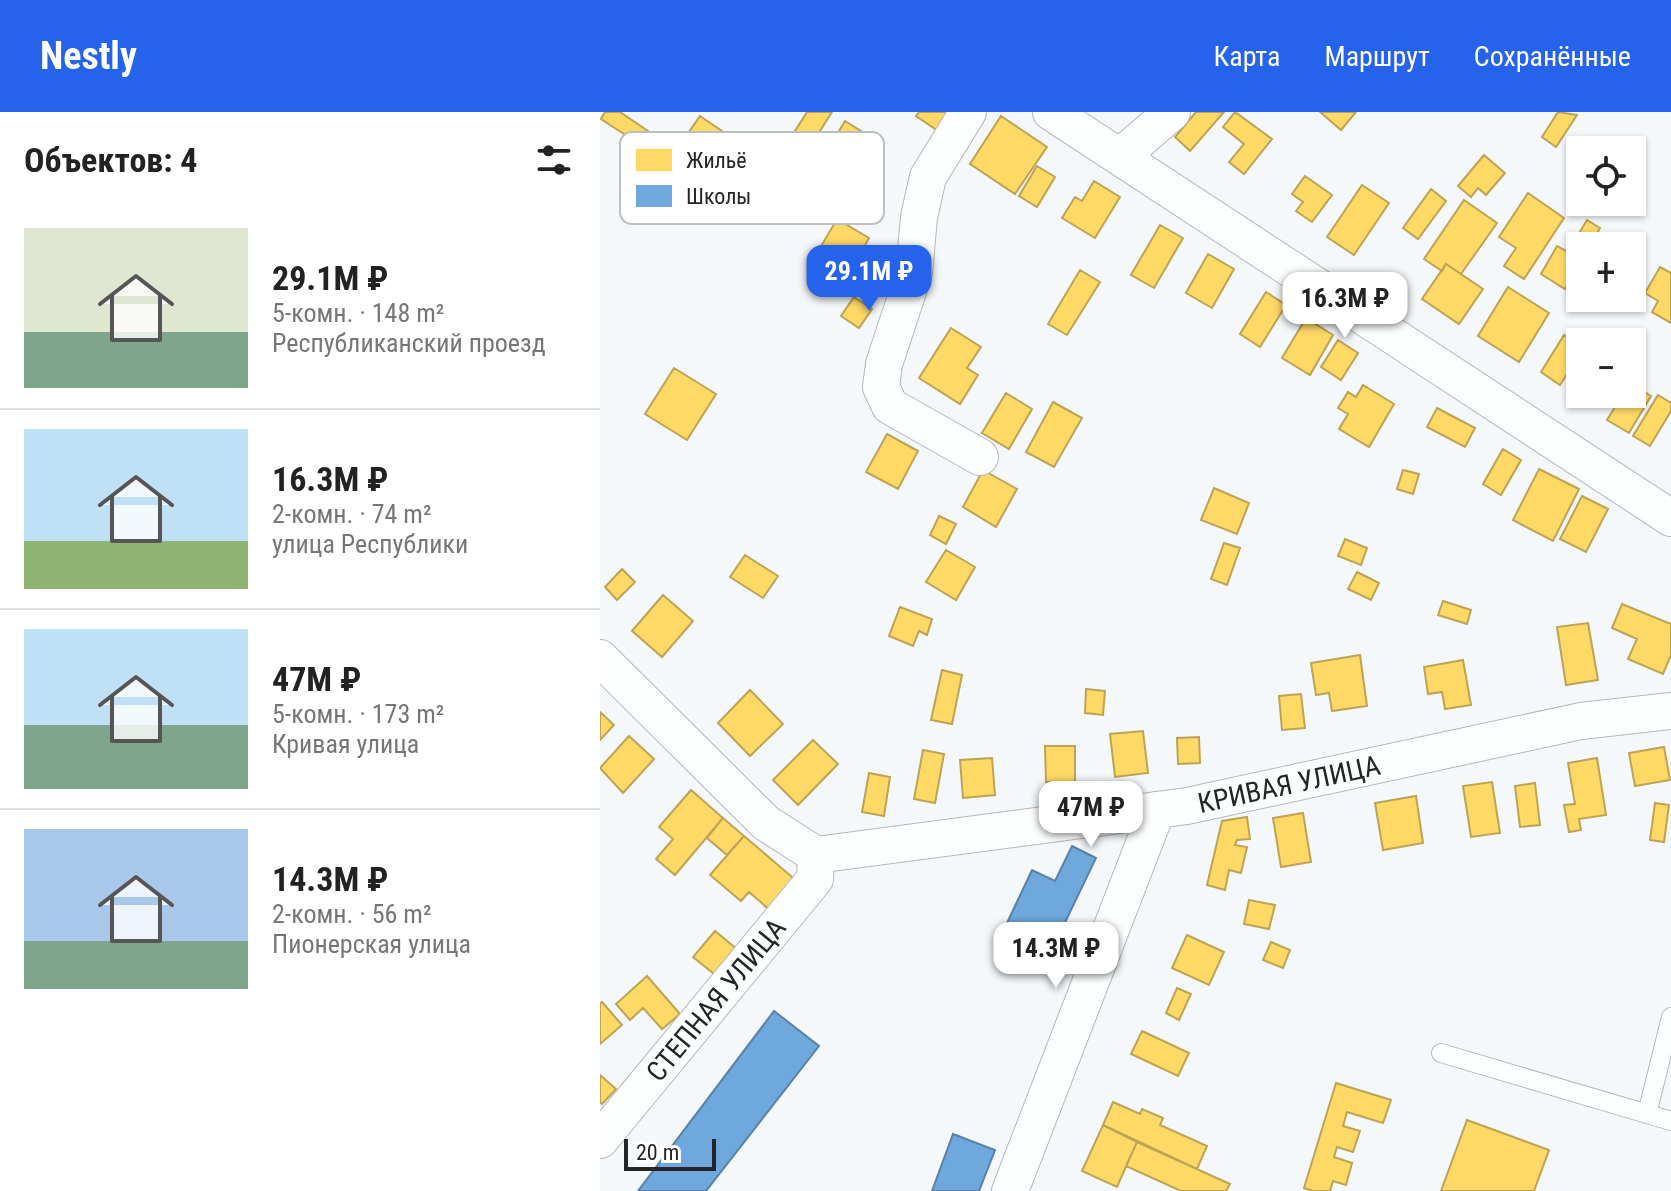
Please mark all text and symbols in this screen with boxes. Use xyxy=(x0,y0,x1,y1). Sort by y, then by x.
text: Nestly xyxy=(40,34,137,78)
text: Карта xyxy=(1214,40,1280,73)
text: Маршрут xyxy=(1324,40,1430,73)
text: Сохранённые xyxy=(1474,40,1631,73)
legend xyxy=(620,132,884,224)
map controls xyxy=(1566,136,1646,408)
button: locate xyxy=(1566,136,1646,216)
icon: filters xyxy=(532,138,576,182)
text: Объектов: 4 xyxy=(24,140,198,180)
text: Жильё xyxy=(686,148,747,173)
text: Школы xyxy=(686,184,751,209)
button: + xyxy=(1566,232,1646,312)
pin: 29.1M ₽ xyxy=(795,245,943,313)
text: 29.1M ₽ xyxy=(825,256,913,286)
text: 29.1M ₽ xyxy=(272,258,388,298)
icon: home xyxy=(88,260,184,356)
pin: 16.3M ₽ xyxy=(1271,272,1419,340)
text: 16.3M ₽ xyxy=(1301,283,1389,313)
text: 5-комн. · 148 m² xyxy=(272,298,444,328)
text: Республиканский проезд xyxy=(272,328,546,358)
button: − xyxy=(1566,328,1646,408)
text: 16.3M ₽ xyxy=(272,459,388,499)
icon: home xyxy=(88,461,184,557)
text: 2-комн. · 74 m² xyxy=(272,499,432,529)
text: улица Республики xyxy=(272,529,468,559)
text: 47M ₽ xyxy=(272,659,361,699)
icon: home xyxy=(88,661,184,757)
text: 5-комн. · 173 m² xyxy=(272,699,444,729)
text: Кривая улица xyxy=(272,729,419,759)
street label: КРИВАЯ УЛИЦА xyxy=(1195,749,1383,820)
pin: 47M ₽ xyxy=(1035,781,1147,849)
text: 47M ₽ xyxy=(1057,792,1125,822)
text: 14.3M ₽ xyxy=(272,859,388,899)
icon: home xyxy=(88,861,184,957)
text: 2-комн. · 56 m² xyxy=(272,899,432,929)
street label: СТЕПНАЯ УЛИЦА xyxy=(640,912,793,1088)
pin: 14.3M ₽ xyxy=(982,922,1130,990)
text: Пионерская улица xyxy=(272,929,471,959)
text: 14.3M ₽ xyxy=(1012,933,1100,963)
scale bar xyxy=(624,1135,716,1171)
text: 20 m xyxy=(636,1140,679,1165)

